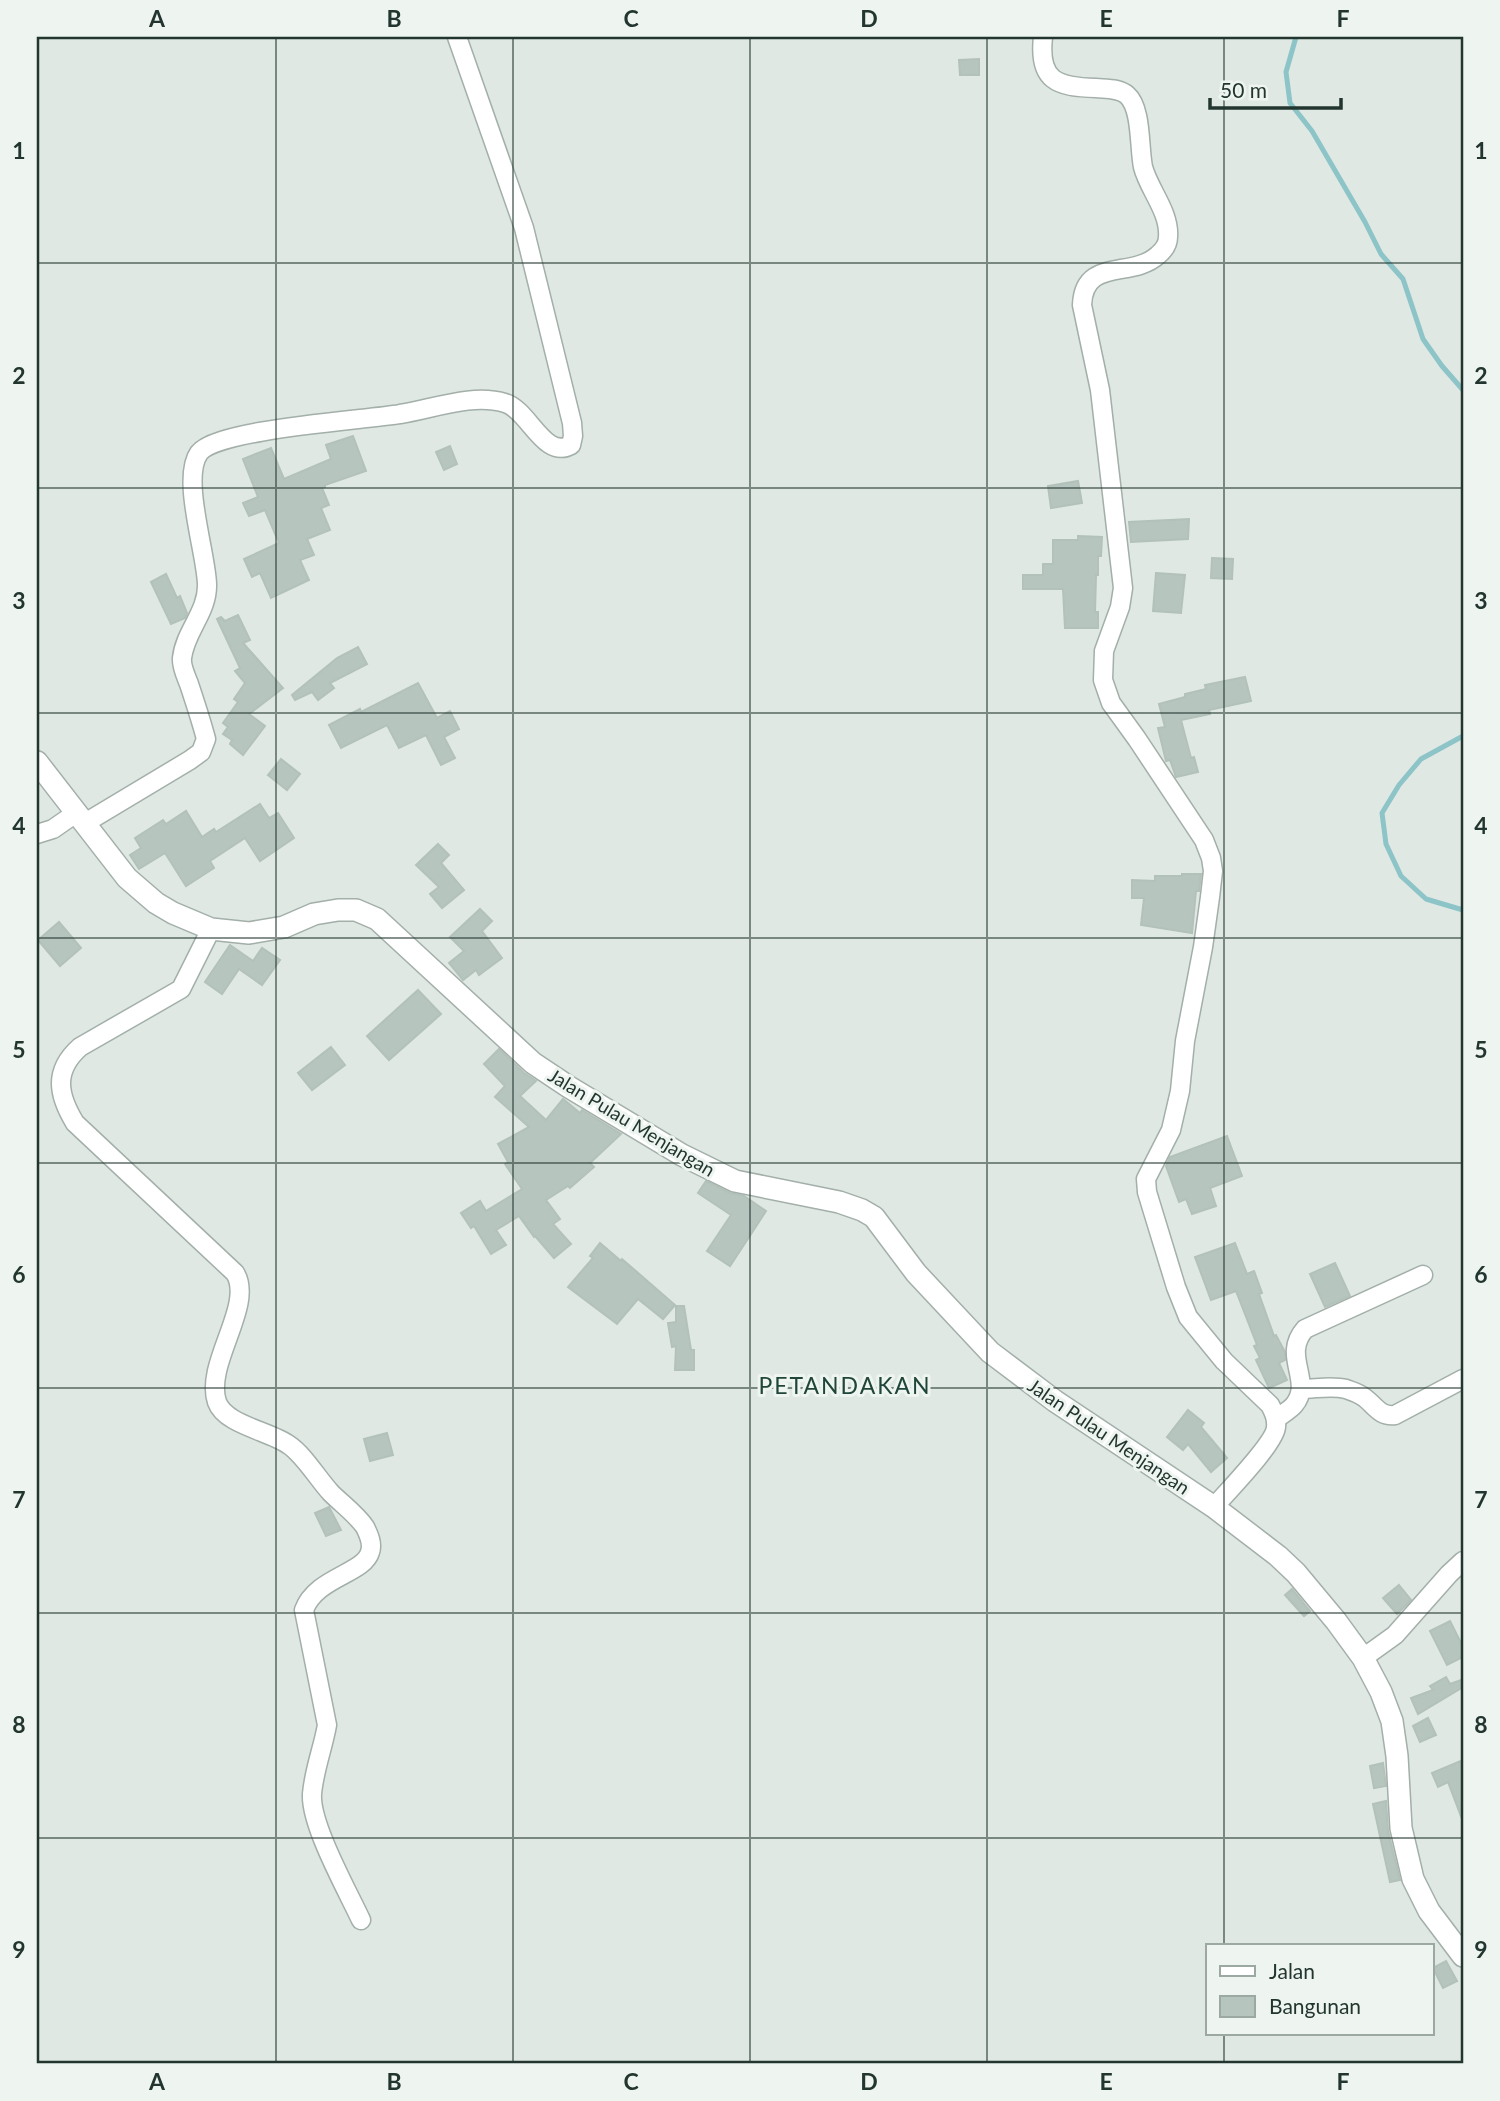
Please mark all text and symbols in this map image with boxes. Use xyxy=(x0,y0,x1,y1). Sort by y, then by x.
text: A xyxy=(148,4,166,32)
text: B xyxy=(386,4,402,32)
text: C xyxy=(623,4,639,32)
text: D xyxy=(860,4,878,32)
text: E xyxy=(1099,4,1113,32)
text: F xyxy=(1336,4,1350,32)
scale bar xyxy=(1210,66,1341,110)
text: 50 m xyxy=(1220,77,1267,102)
text: 1 xyxy=(12,136,26,164)
text: 1 xyxy=(1474,136,1488,164)
text: 2 xyxy=(12,361,26,389)
text: 2 xyxy=(1474,361,1488,389)
text: 3 xyxy=(12,586,26,614)
text: 3 xyxy=(1474,586,1488,614)
text: 4 xyxy=(12,811,26,839)
text: 4 xyxy=(1474,811,1488,839)
text: 5 xyxy=(12,1035,26,1063)
text: 5 xyxy=(1474,1035,1488,1063)
street label: Jalan Pulau Menjangan xyxy=(545,1063,719,1181)
text: 6 xyxy=(12,1260,26,1288)
text: 6 xyxy=(1474,1260,1488,1288)
district label: PETANDAKAN xyxy=(758,1371,932,1399)
street label: Jalan Pulau Menjangan xyxy=(1024,1373,1194,1499)
text: 7 xyxy=(12,1485,26,1513)
text: 7 xyxy=(1474,1485,1488,1513)
text: 8 xyxy=(12,1710,26,1738)
text: 8 xyxy=(1474,1710,1488,1738)
text: 9 xyxy=(12,1935,26,1963)
text: 9 xyxy=(1474,1935,1488,1963)
legend xyxy=(1206,1944,1434,2035)
text: Jalan xyxy=(1269,1958,1315,1983)
text: Bangunan xyxy=(1269,1993,1361,2018)
text: A xyxy=(148,2067,166,2095)
text: B xyxy=(386,2067,402,2095)
text: C xyxy=(623,2067,639,2095)
text: D xyxy=(860,2067,878,2095)
text: E xyxy=(1099,2067,1113,2095)
text: F xyxy=(1336,2067,1350,2095)

